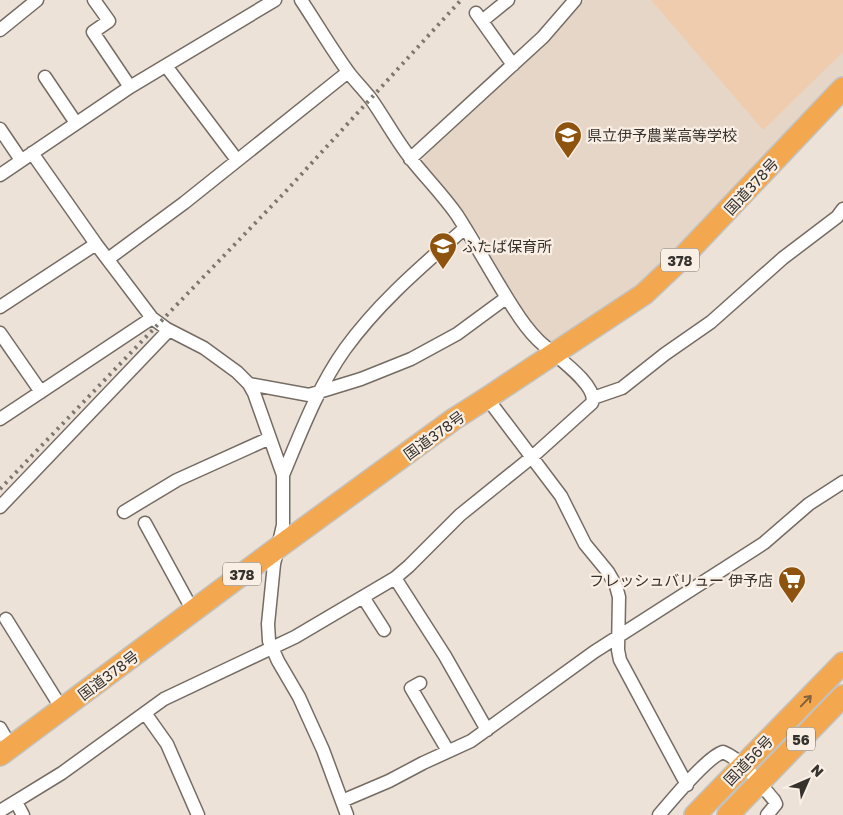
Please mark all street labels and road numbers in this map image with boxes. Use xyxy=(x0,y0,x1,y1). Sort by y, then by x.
street label: 国道378号 xyxy=(720,154,782,218)
road number: 378 xyxy=(661,248,699,272)
street label: 国道378号 xyxy=(400,407,468,463)
road number: 378 xyxy=(223,562,261,586)
street label: 国道378号 xyxy=(74,646,142,704)
road number: 56 xyxy=(787,728,815,751)
street label: 国道56号 xyxy=(720,731,776,789)

